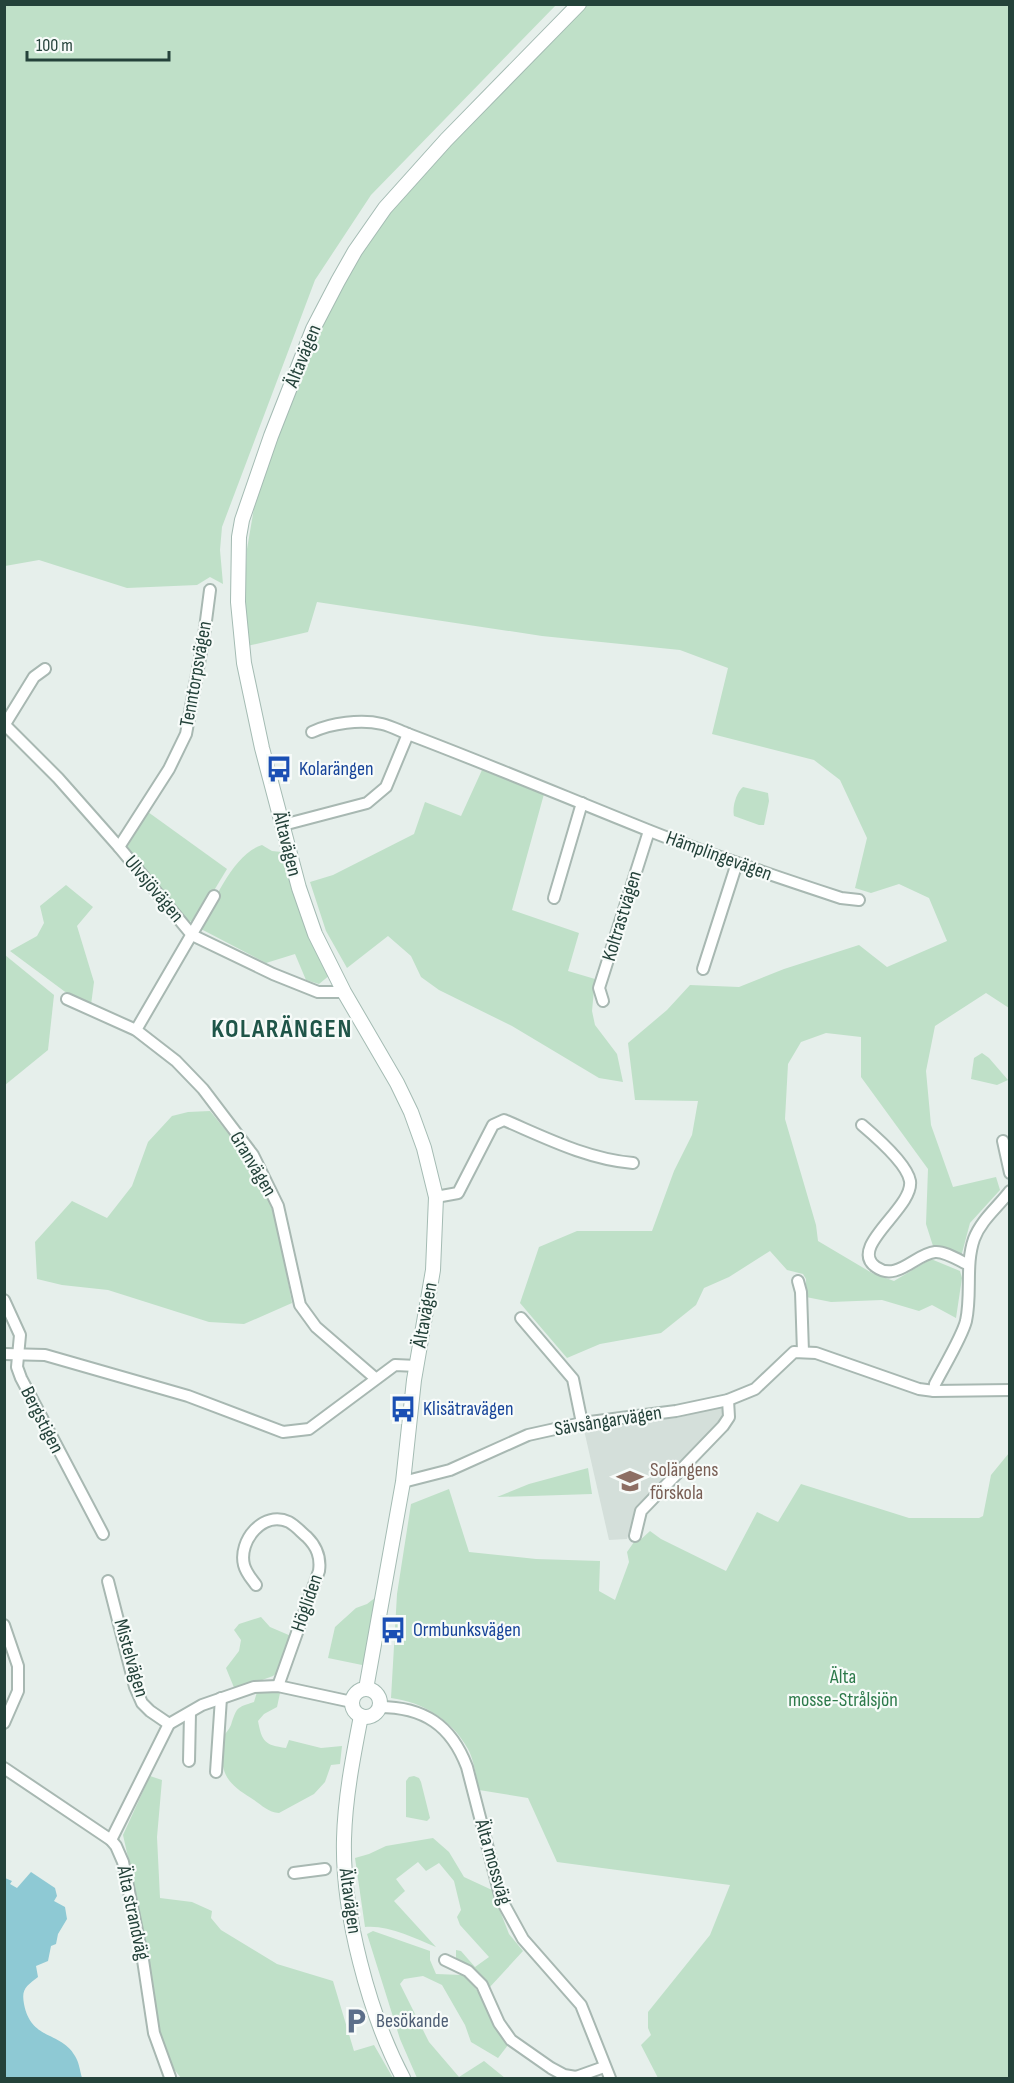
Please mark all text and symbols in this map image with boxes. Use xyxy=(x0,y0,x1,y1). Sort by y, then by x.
scale bar xyxy=(27,24,170,62)
text: 100 m xyxy=(36,35,73,56)
street label: Ältavägen xyxy=(279,321,326,392)
street label: Tenntorpsvägen xyxy=(175,619,217,729)
bus stop icon: Kolarängen xyxy=(264,754,294,784)
place label: Kolarängen xyxy=(299,757,374,781)
street label: Ältavägen xyxy=(267,808,307,879)
street label: Hämplingevägen xyxy=(663,826,775,886)
street label: Ulvsjövägen xyxy=(119,851,189,927)
street label: Koltrastvägen xyxy=(597,868,647,964)
district label: KOLARÄNGEN xyxy=(211,1014,353,1045)
street label: Granvägen xyxy=(224,1127,282,1201)
street label: Ältavägen xyxy=(407,1281,443,1350)
street label: Bergstigen xyxy=(15,1383,69,1457)
bus stop icon: Klisätravägen xyxy=(388,1394,418,1424)
place label: Klisätravägen xyxy=(423,1397,513,1421)
street label: Sävsångarvägen xyxy=(553,1401,663,1441)
place label: Solängens förskola xyxy=(650,1458,719,1505)
school or university icon: Solängens förskola xyxy=(615,1466,645,1496)
street label: Högliden xyxy=(286,1571,328,1635)
bus stop icon: Ormbunksvägen xyxy=(378,1615,408,1645)
street label: Mistelvägen xyxy=(108,1616,154,1700)
place label: Ormbunksvägen xyxy=(413,1618,521,1642)
park label: Älta mosse-Strålsjön xyxy=(788,1665,898,1712)
street label: Älta mossväg xyxy=(469,1816,517,1908)
street label: Älta strandväg xyxy=(111,1863,155,1962)
street label: Ältavägen xyxy=(333,1866,366,1935)
parking icon: Besökande xyxy=(341,2006,371,2036)
place label: Besökande xyxy=(376,2009,449,2033)

